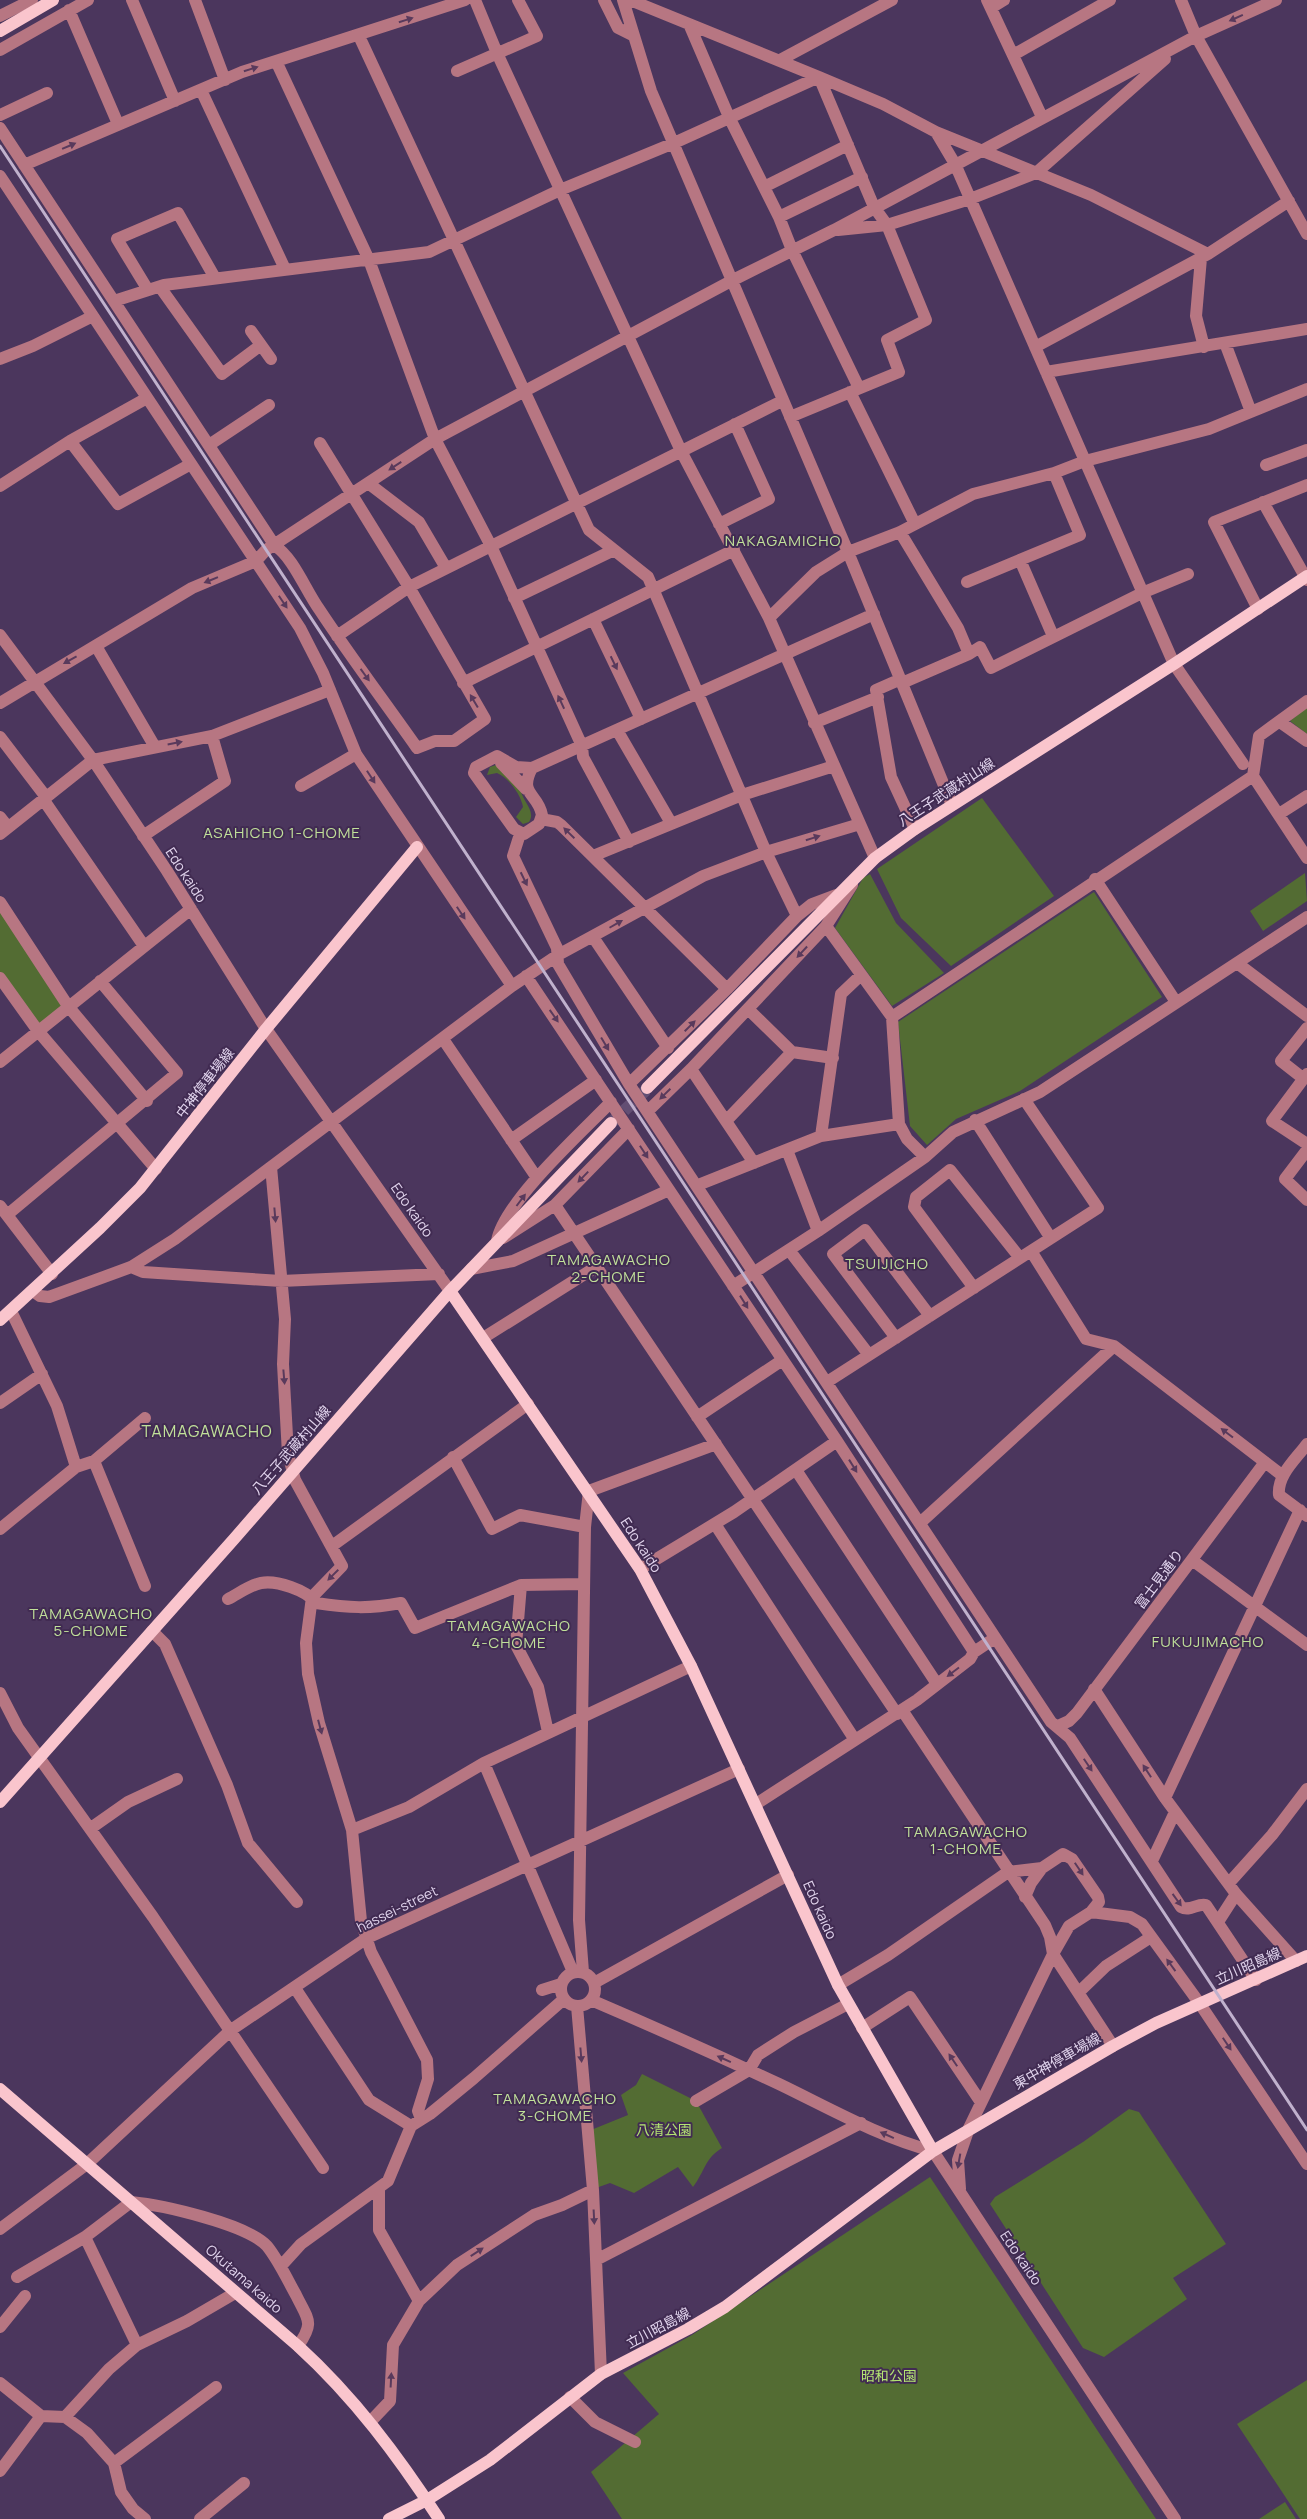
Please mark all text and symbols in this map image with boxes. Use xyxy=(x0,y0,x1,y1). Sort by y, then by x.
one-way arrow xyxy=(1229,14,1243,22)
one-way arrow xyxy=(398,16,413,23)
one-way arrow xyxy=(243,65,258,72)
one-way arrow xyxy=(62,141,76,149)
one-way arrow xyxy=(388,461,401,470)
district label: NAKAGAMICHO xyxy=(725,530,841,551)
one-way arrow xyxy=(203,577,218,584)
one-way arrow xyxy=(278,595,288,608)
one-way arrow xyxy=(63,656,76,665)
one-way arrow xyxy=(611,656,619,670)
one-way arrow xyxy=(360,668,370,682)
one-way arrow xyxy=(557,694,566,709)
one-way arrow xyxy=(469,695,478,708)
one-way arrow xyxy=(167,739,183,747)
street label: 八王子武蔵村山線 xyxy=(894,753,998,830)
one-way arrow xyxy=(366,771,376,784)
district label: ASAHICHO 1-CHOME xyxy=(203,822,361,843)
one-way arrow xyxy=(563,828,575,840)
one-way arrow xyxy=(806,833,821,841)
street label: Edo kaido xyxy=(162,844,211,906)
one-way arrow xyxy=(520,872,528,886)
one-way arrow xyxy=(456,906,466,919)
one-way arrow xyxy=(609,919,623,928)
one-way arrow xyxy=(796,946,808,958)
one-way arrow xyxy=(549,1010,559,1023)
one-way arrow xyxy=(684,1020,696,1032)
one-way arrow xyxy=(601,1037,610,1050)
street label: 中神停車場線 xyxy=(171,1044,238,1122)
one-way arrow xyxy=(659,1088,671,1100)
one-way arrow xyxy=(639,1145,649,1158)
one-way arrow xyxy=(577,1170,589,1182)
street label: Edo kaido xyxy=(387,1179,438,1241)
one-way arrow xyxy=(515,1194,526,1207)
one-way arrow xyxy=(271,1207,279,1223)
district label: TAMAGAWACHO 2-CHOME xyxy=(547,1249,671,1287)
district label: TSUIJICHO xyxy=(845,1253,929,1274)
one-way arrow xyxy=(739,1295,748,1308)
one-way arrow xyxy=(281,1369,289,1385)
street label: 八王子武蔵村山線 xyxy=(247,1401,335,1498)
district label: TAMAGAWACHO xyxy=(141,1420,273,1442)
one-way arrow xyxy=(1220,1427,1233,1438)
one-way arrow xyxy=(848,1460,857,1473)
street label: Edo kaido xyxy=(617,1514,666,1576)
street label: 富士見通り xyxy=(1130,1545,1187,1612)
one-way arrow xyxy=(327,1569,339,1581)
district label: TAMAGAWACHO 5-CHOME xyxy=(29,1603,153,1641)
district label: TAMAGAWACHO 4-CHOME xyxy=(447,1615,571,1653)
district label: FUKUJIMACHO xyxy=(1152,1631,1264,1652)
one-way arrow xyxy=(947,1666,960,1677)
one-way arrow xyxy=(316,1719,324,1734)
one-way arrow xyxy=(1083,1758,1092,1772)
one-way arrow xyxy=(1142,1764,1152,1778)
district label: TAMAGAWACHO 1-CHOME xyxy=(904,1821,1028,1859)
one-way arrow xyxy=(1075,1863,1084,1876)
street label: Edo kaido xyxy=(799,1878,842,1942)
street label: hassei-street xyxy=(353,1881,441,1936)
one-way arrow xyxy=(1172,1894,1182,1907)
street label: 立川昭島線 xyxy=(1212,1943,1284,1988)
one-way arrow xyxy=(1166,1958,1176,1972)
street label: 東中神停車場線 xyxy=(1010,2028,1104,2093)
one-way arrow xyxy=(1222,2038,1232,2051)
one-way arrow xyxy=(577,2047,585,2063)
one-way arrow xyxy=(717,2054,731,2062)
one-way arrow xyxy=(948,2054,958,2067)
district label: TAMAGAWACHO 3-CHOME xyxy=(493,2088,617,2126)
park label: 八清公園 xyxy=(636,2120,692,2139)
one-way arrow xyxy=(880,2130,894,2138)
one-way arrow xyxy=(955,2154,963,2169)
one-way arrow xyxy=(590,2209,598,2225)
street label: Edo kaido xyxy=(996,2227,1047,2289)
street label: Okutama kaido xyxy=(202,2240,287,2317)
one-way arrow xyxy=(470,2248,484,2257)
street label: 立川昭島線 xyxy=(622,2303,693,2352)
park label: 昭和公園 xyxy=(861,2366,917,2385)
one-way arrow xyxy=(388,2372,396,2388)

